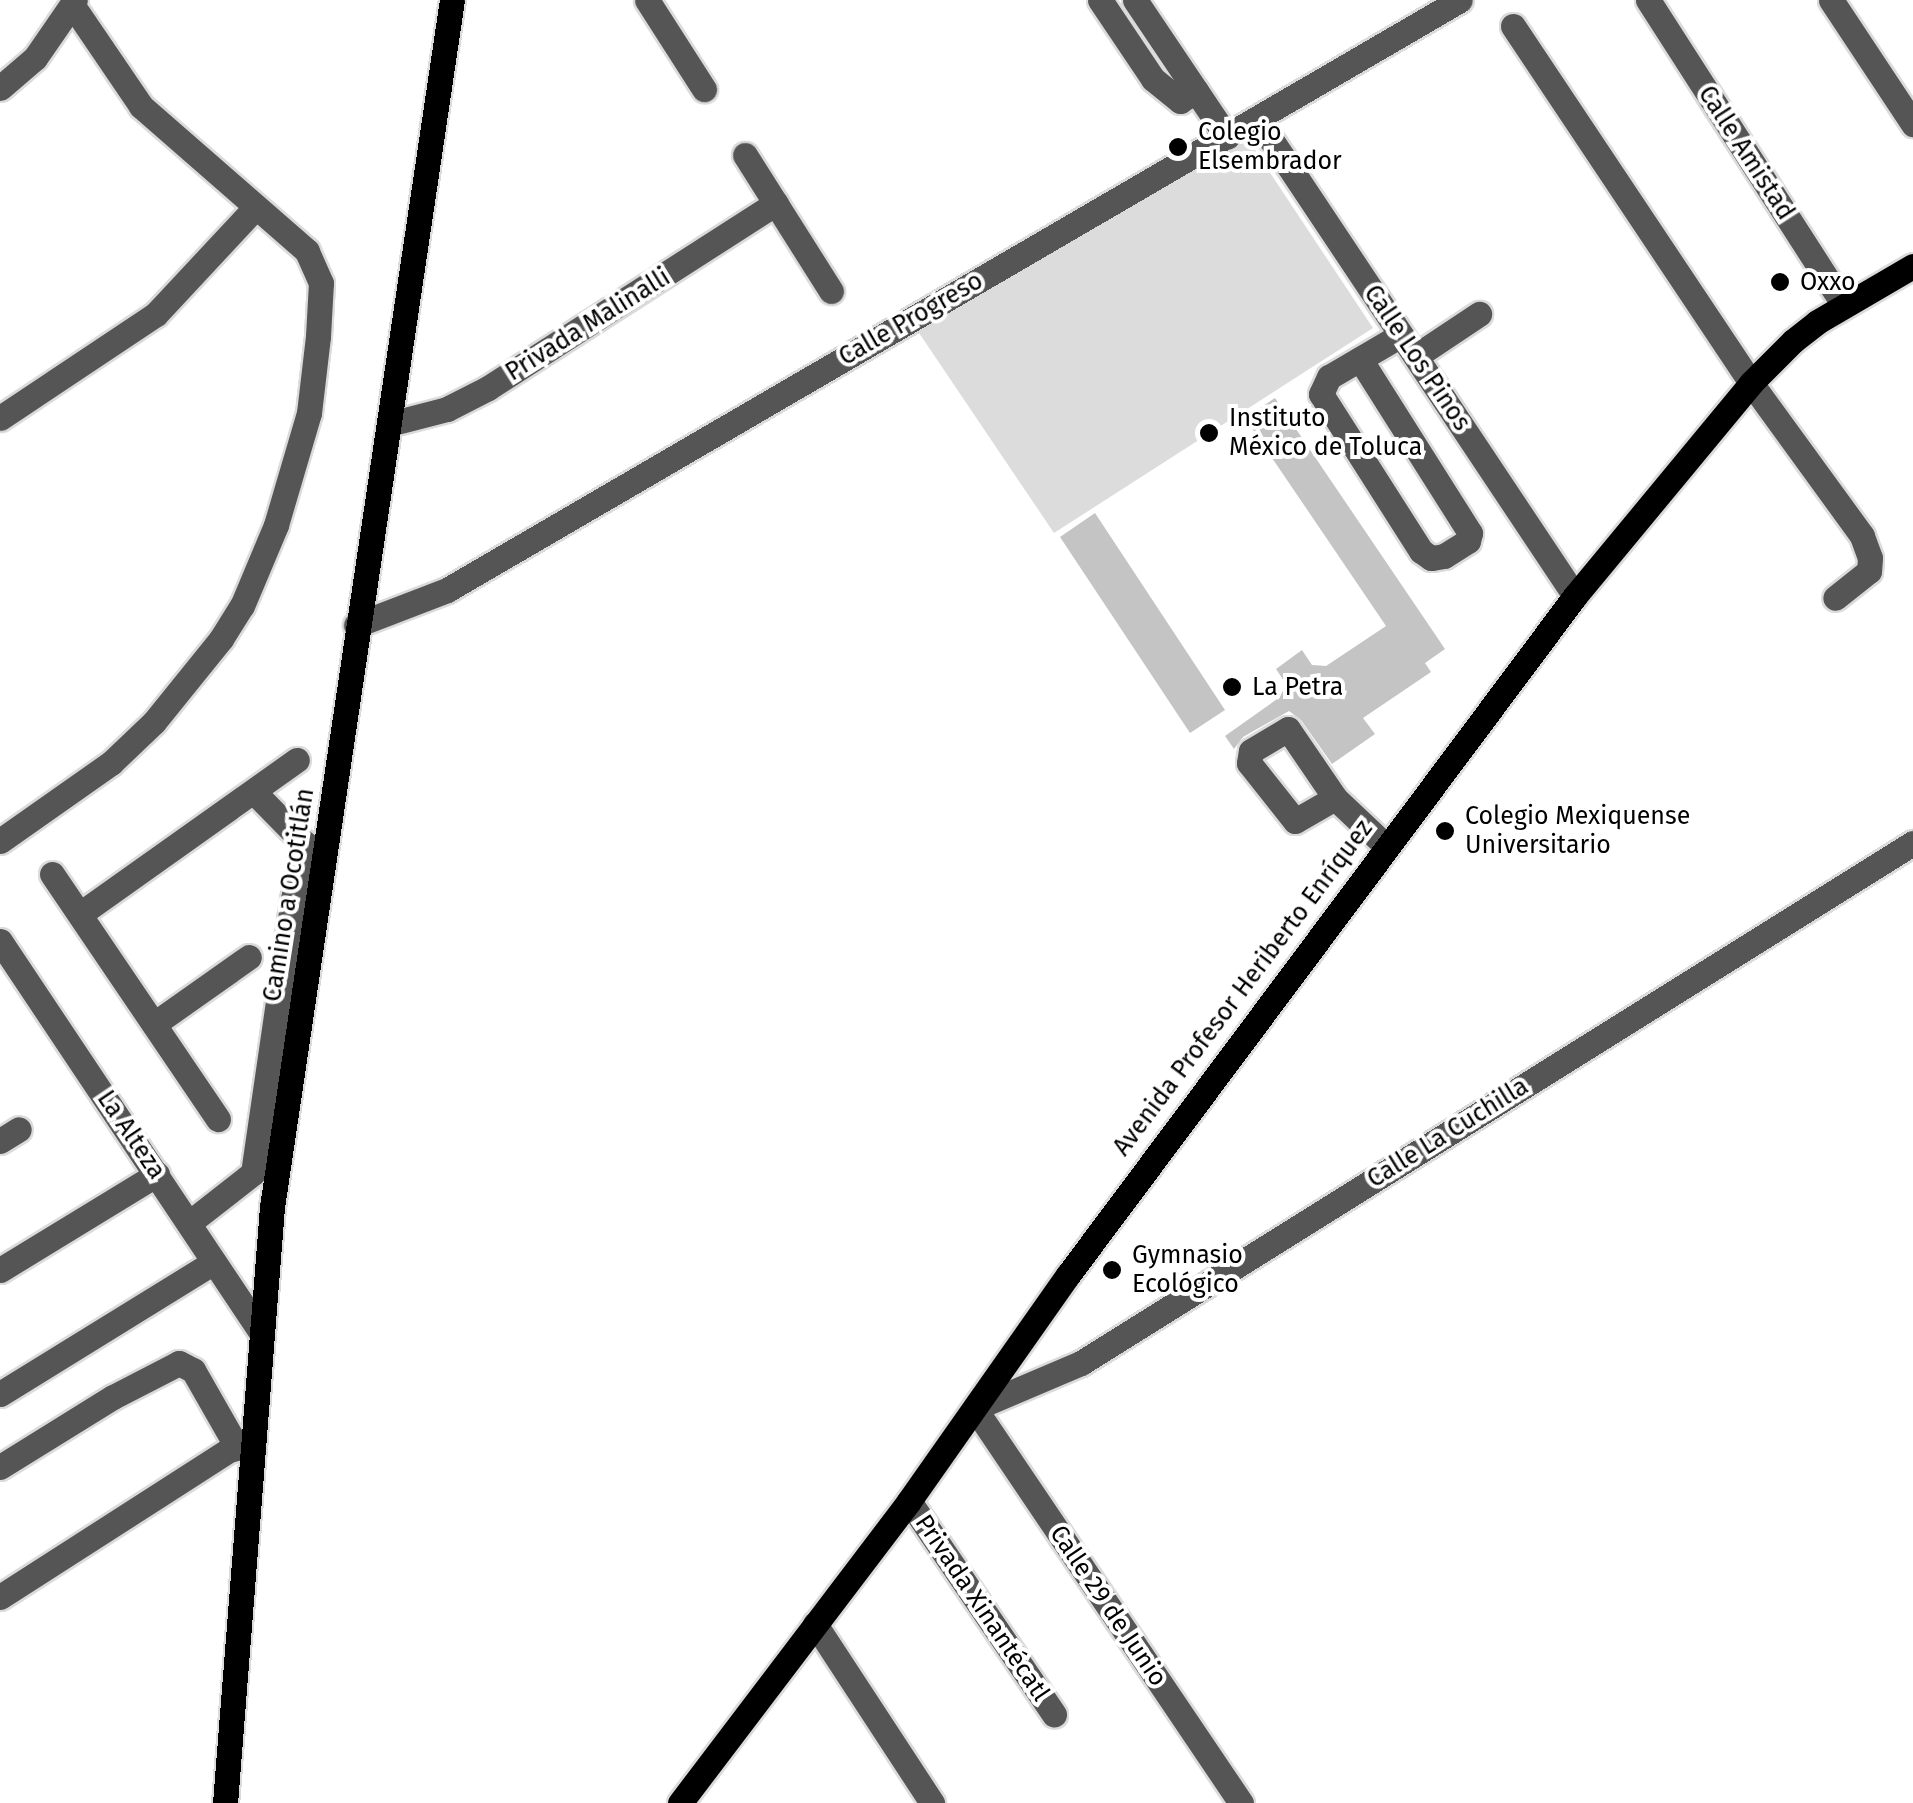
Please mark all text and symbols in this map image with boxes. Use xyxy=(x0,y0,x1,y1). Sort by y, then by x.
street label: Calle Amistad xyxy=(1692,80,1800,226)
place label: Colegio Elsembrador xyxy=(1198,118,1342,177)
marker: Colegio Elsembrador xyxy=(1167,136,1189,158)
street label: Privada Malinalli xyxy=(500,262,676,388)
street label: Calle Progreso xyxy=(834,266,988,372)
place label: Oxxo xyxy=(1800,267,1856,297)
marker: Oxxo xyxy=(1769,271,1791,293)
street label: Calle Los Pinos xyxy=(1357,280,1477,436)
place label: Instituto México de Toluca xyxy=(1229,404,1422,463)
marker: Instituto México de Toluca xyxy=(1198,422,1220,444)
place label: La Petra xyxy=(1252,672,1343,702)
marker: La Petra xyxy=(1221,676,1243,698)
street label: Camino a Ocotitlán xyxy=(257,786,321,1004)
place label: Colegio Mexiquense Universitario xyxy=(1465,802,1690,861)
street label: Avenida Profesor Heriberto Enríquez xyxy=(1107,814,1379,1162)
marker: Colegio Mexiquense Universitario xyxy=(1434,820,1456,842)
street label: Calle La Cuchilla xyxy=(1362,1071,1534,1195)
street label: La Alteza xyxy=(91,1085,171,1185)
place label: Gymnasio Ecológico xyxy=(1132,1241,1243,1300)
marker: Gymnasio Ecológico xyxy=(1101,1259,1123,1281)
street label: Privada Xinantécatl xyxy=(908,1509,1056,1707)
street label: Calle 29 de Junio xyxy=(1043,1520,1173,1692)

